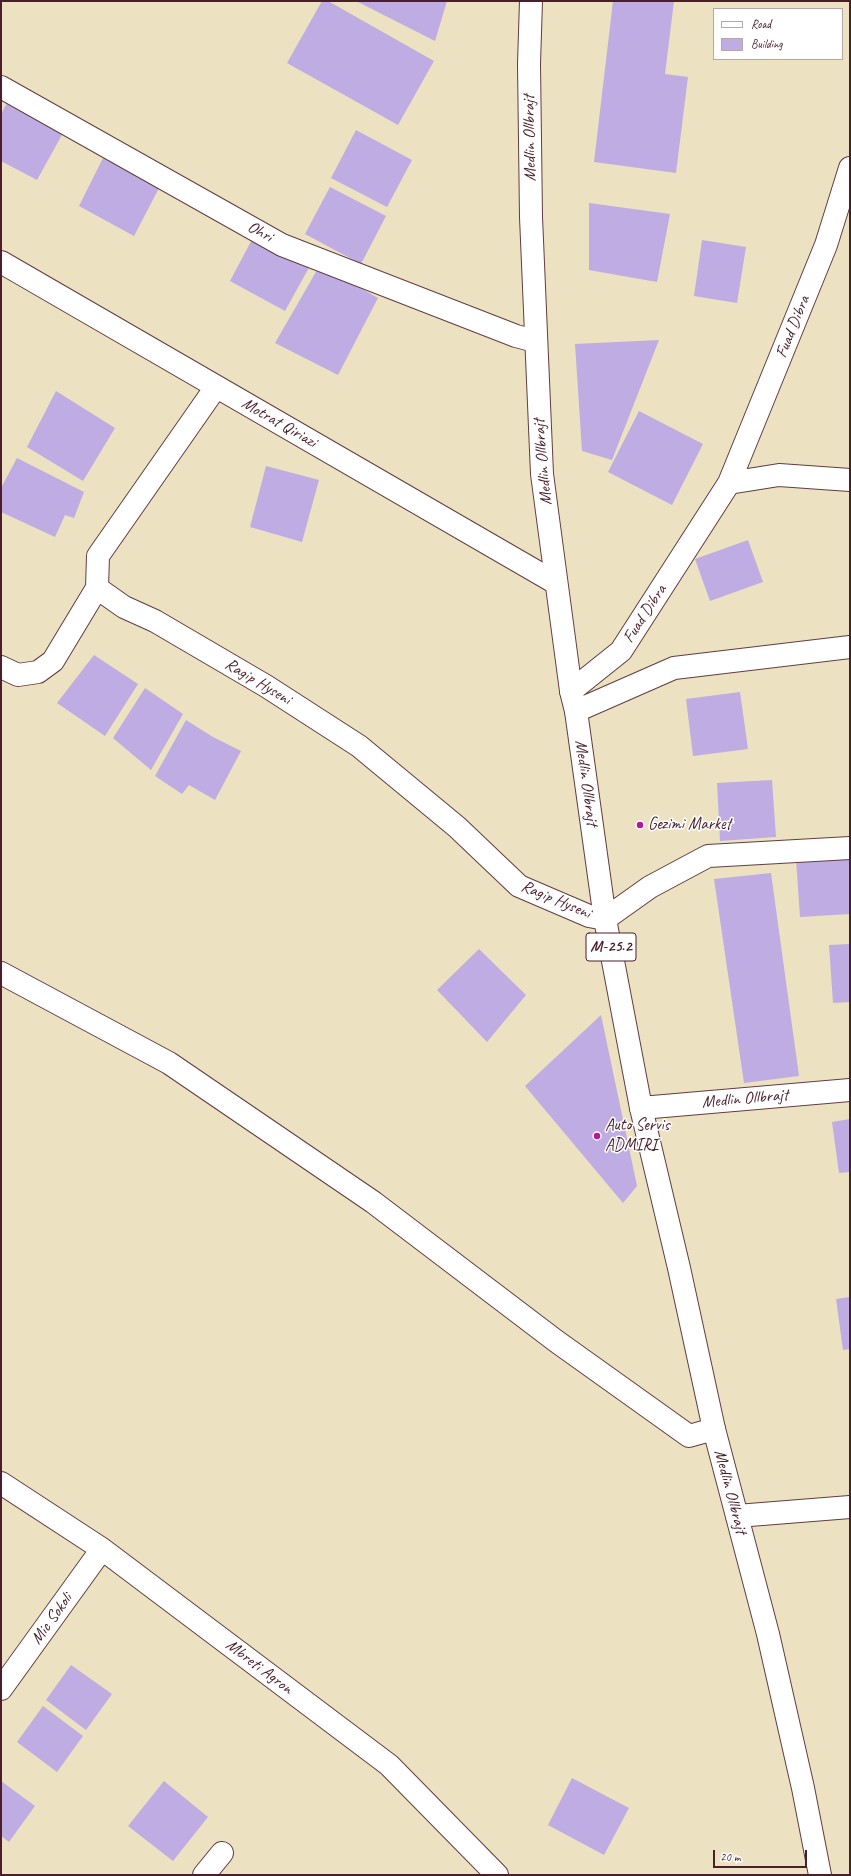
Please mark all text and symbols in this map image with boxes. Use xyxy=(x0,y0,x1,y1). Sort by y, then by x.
legend xyxy=(713,8,843,60)
text: Road xyxy=(751,16,771,32)
text: Building xyxy=(751,36,783,52)
street label: Medlin Ollbrajt xyxy=(519,94,541,182)
street label: Ohri xyxy=(244,217,276,247)
street label: Fuad Dibra xyxy=(771,293,815,361)
street label: Motrat Qiriazi xyxy=(238,393,320,453)
street label: Medlin Ollbrajt xyxy=(529,418,557,506)
street label: Fuad Dibra xyxy=(619,581,671,647)
street label: Ragip Hyseni xyxy=(221,654,295,710)
street label: Medlin Ollbrajt xyxy=(570,739,602,827)
place label: Gezimi Market xyxy=(648,815,731,835)
marker: Gezimi Market xyxy=(635,820,645,830)
street label: Ragip Hyseni xyxy=(518,876,594,924)
road number: M-25.2 xyxy=(586,933,636,961)
street label: Medlin Ollbrajt xyxy=(701,1085,789,1113)
place label: Auto Servis ADMIRI xyxy=(605,1116,670,1156)
marker: Auto Servis ADMIRI xyxy=(592,1131,602,1141)
street label: Medlin Ollbrajt xyxy=(709,1447,751,1537)
street label: Mic Sokoli xyxy=(27,1590,77,1648)
street label: Mbreti Agron xyxy=(221,1635,297,1699)
scale bar xyxy=(715,1842,809,1868)
text: 20 m xyxy=(720,1849,740,1865)

